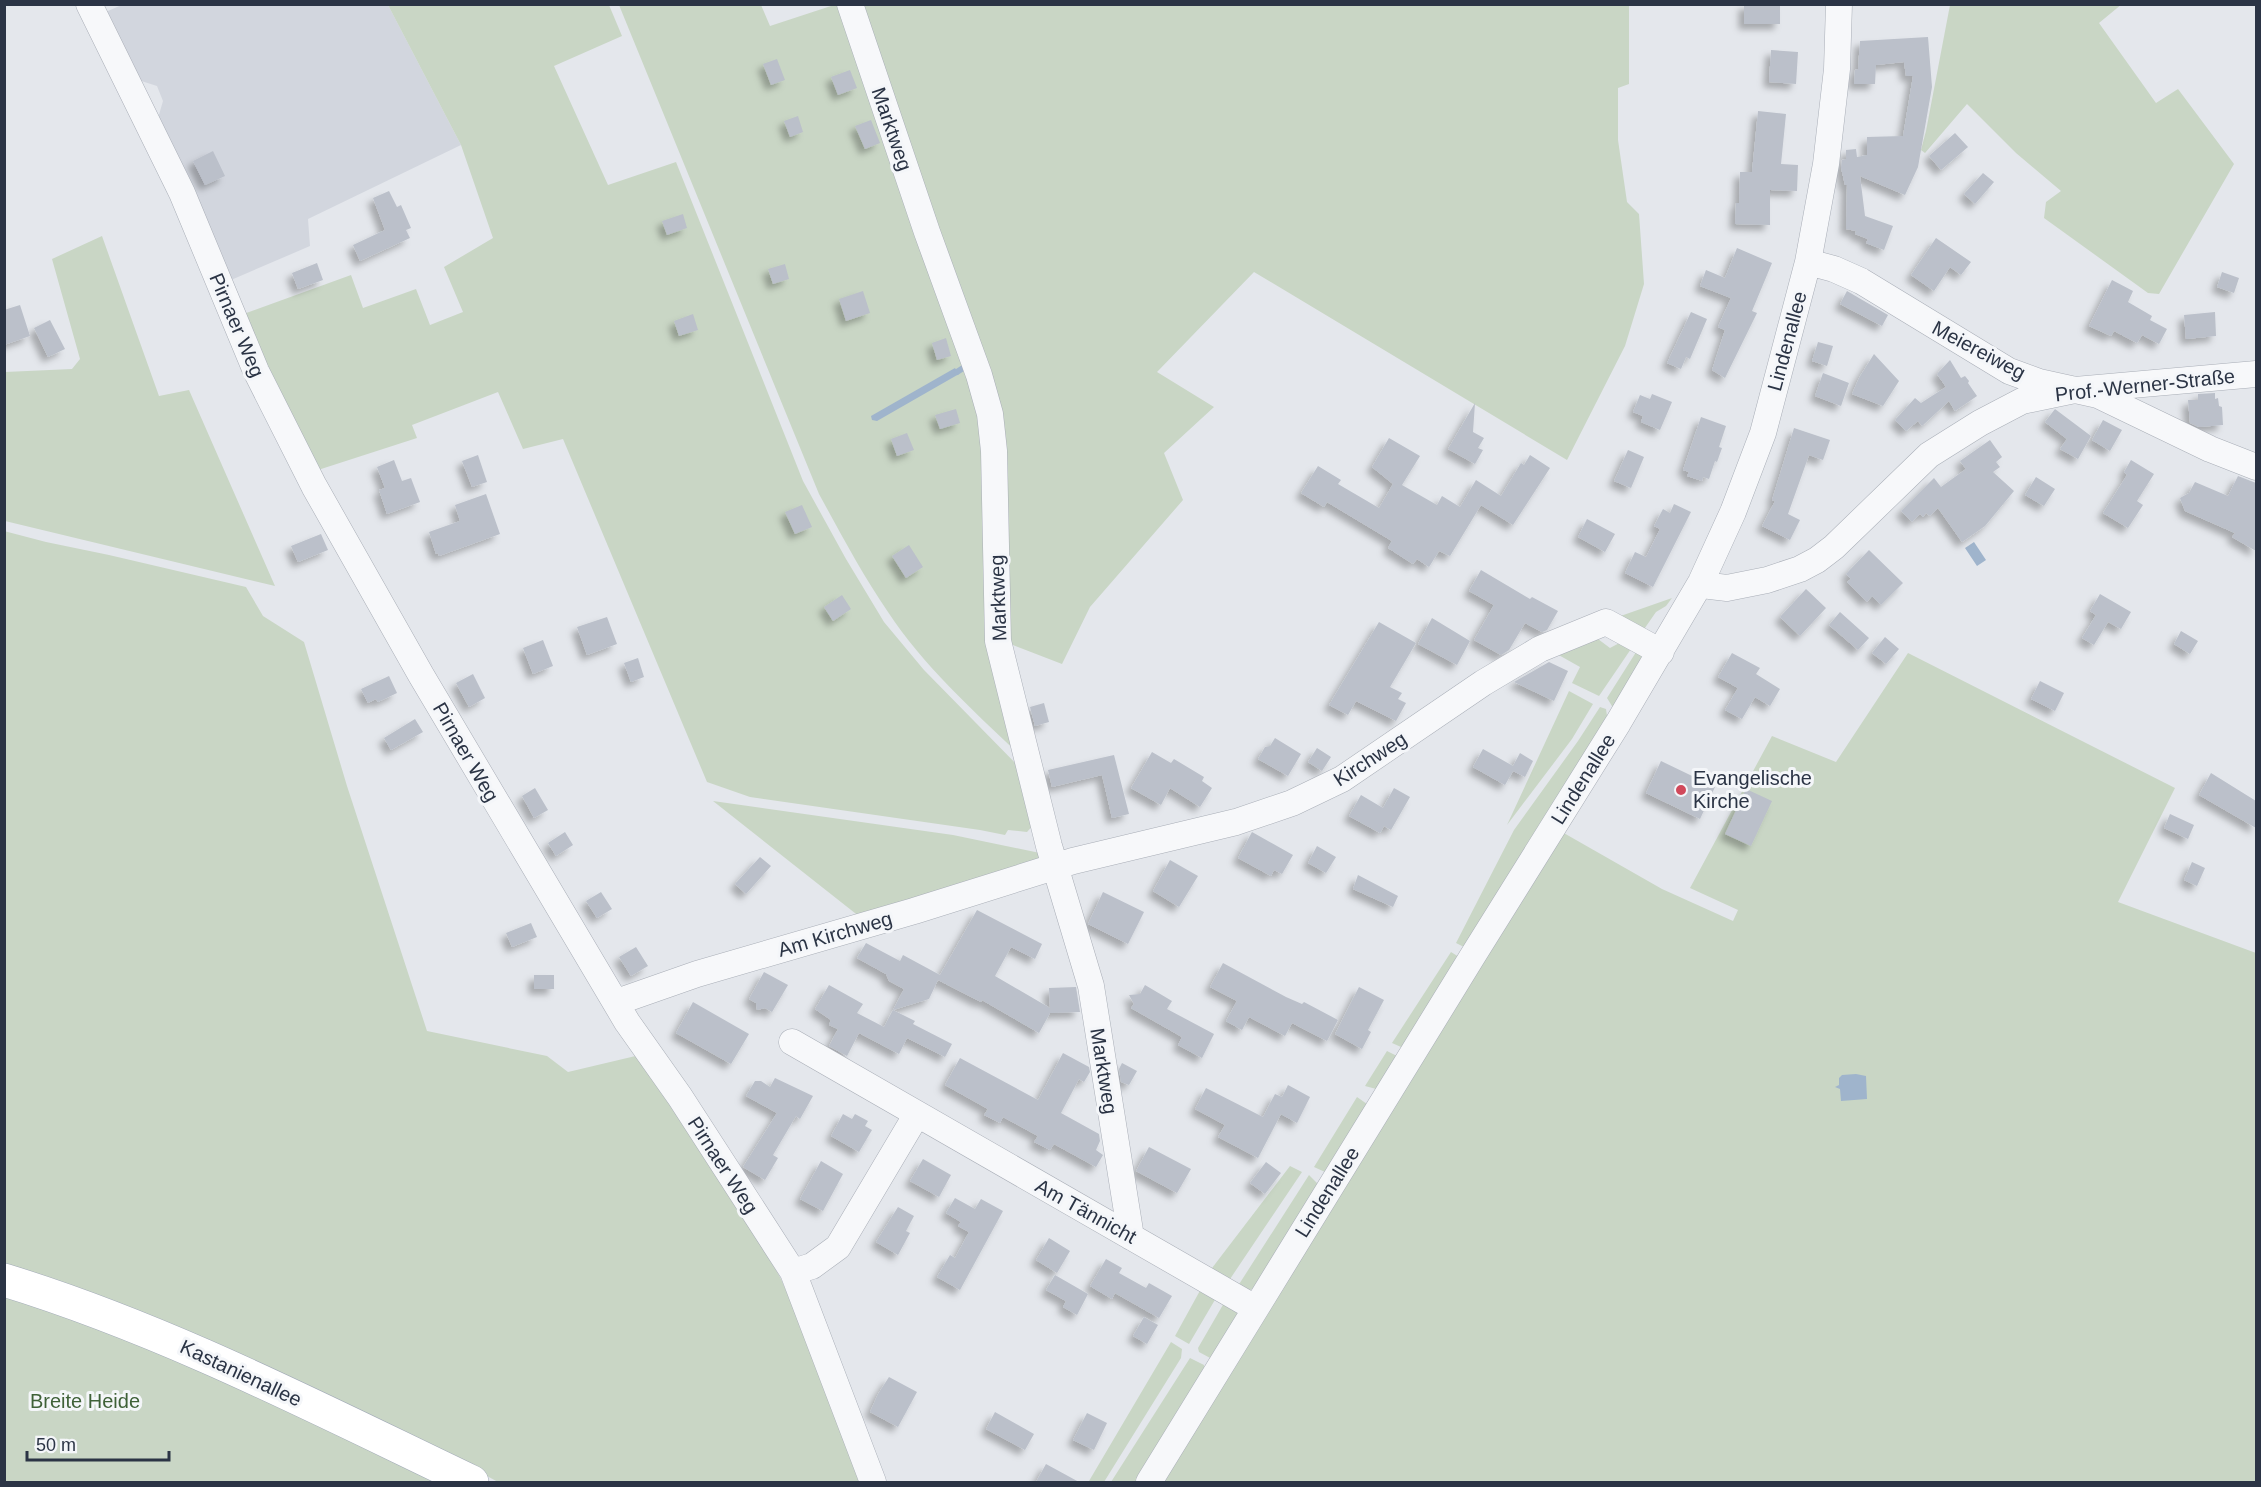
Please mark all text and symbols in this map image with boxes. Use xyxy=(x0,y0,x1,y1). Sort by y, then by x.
street label: Marktweg xyxy=(867,84,917,174)
street label: Pirnaer Weg xyxy=(205,270,269,380)
street label: Lindenallee xyxy=(1763,289,1811,393)
street label: Meiereiweg xyxy=(1929,316,2029,384)
street label: Prof.-Werner-Straße xyxy=(2054,365,2236,405)
street label: Marktweg xyxy=(985,554,1011,642)
street label: Pirnaer Weg xyxy=(429,699,503,805)
street label: Kirchweg xyxy=(1330,727,1410,791)
street label: Lindenallee xyxy=(1547,730,1619,828)
place label: Evangelische Kirche xyxy=(1693,767,1812,812)
marker: Evangelische Kirche xyxy=(1674,783,1688,797)
street label: Am Kirchweg xyxy=(775,907,895,961)
street label: Marktweg xyxy=(1086,1026,1122,1116)
street label: Pirnaer Weg xyxy=(684,1113,762,1217)
street label: Lindenallee xyxy=(1291,1143,1363,1241)
street label: Am Tännicht xyxy=(1032,1174,1141,1248)
street label: Kastanienallee xyxy=(177,1335,305,1411)
park label: Breite Heide xyxy=(30,1390,140,1412)
scale bar xyxy=(27,1424,170,1462)
text: 50 m xyxy=(36,1435,76,1455)

